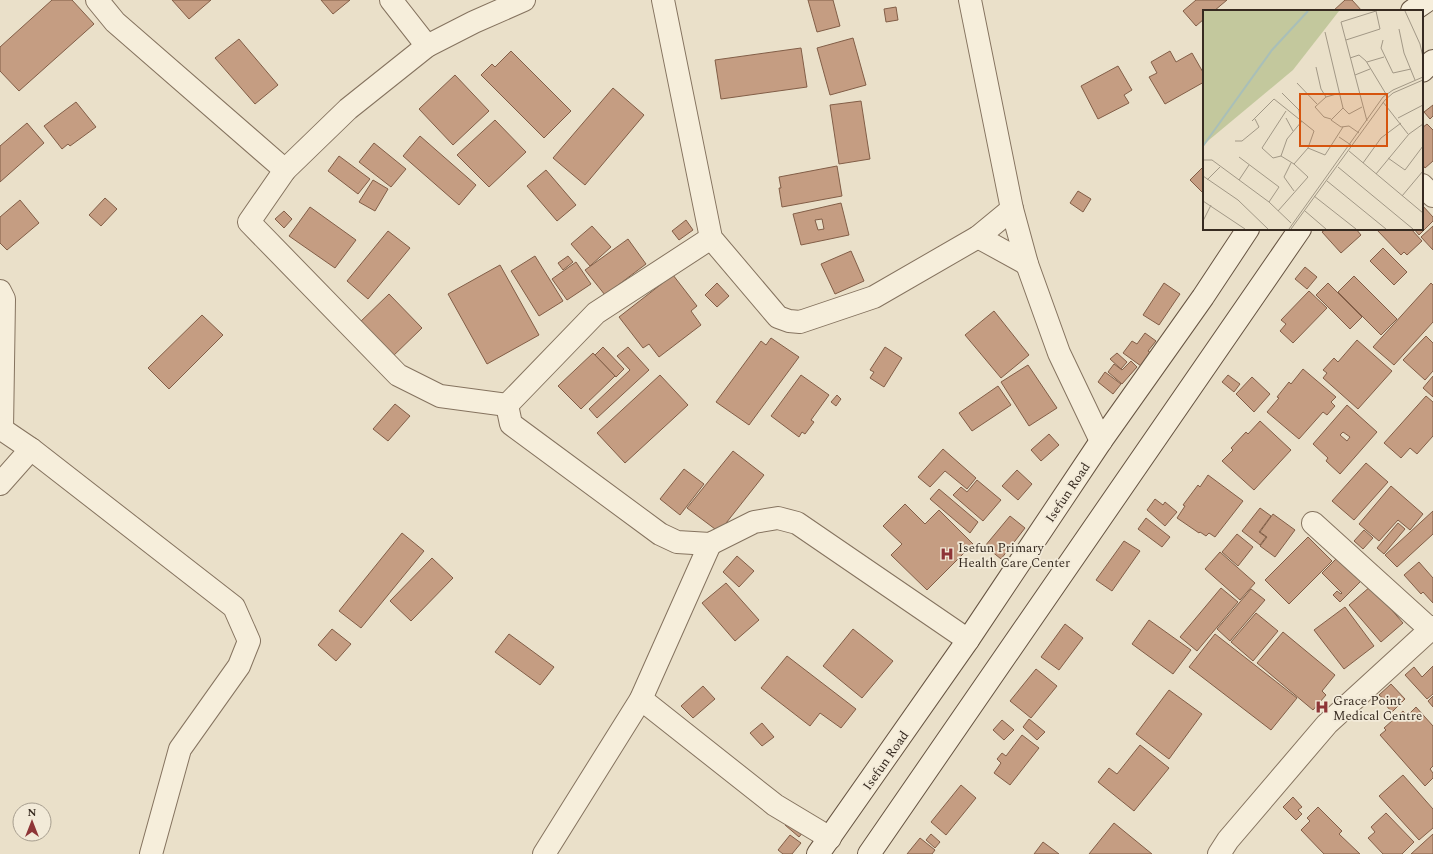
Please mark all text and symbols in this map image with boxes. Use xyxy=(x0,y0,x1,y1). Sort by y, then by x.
inset map xyxy=(1203,10,1423,230)
street label: Isefun Road xyxy=(1040,458,1095,527)
place label: Isefun Primary Health Care Center xyxy=(958,538,1070,573)
hospital icon: Isefun Primary Health Care Center xyxy=(939,546,955,562)
place label: Grace Point Medical Centre xyxy=(1333,691,1422,726)
hospital icon: Grace Point Medical Centre xyxy=(1314,699,1330,715)
street label: Isefun Road xyxy=(858,727,914,795)
north arrow xyxy=(12,802,52,842)
text: N xyxy=(28,804,37,821)

